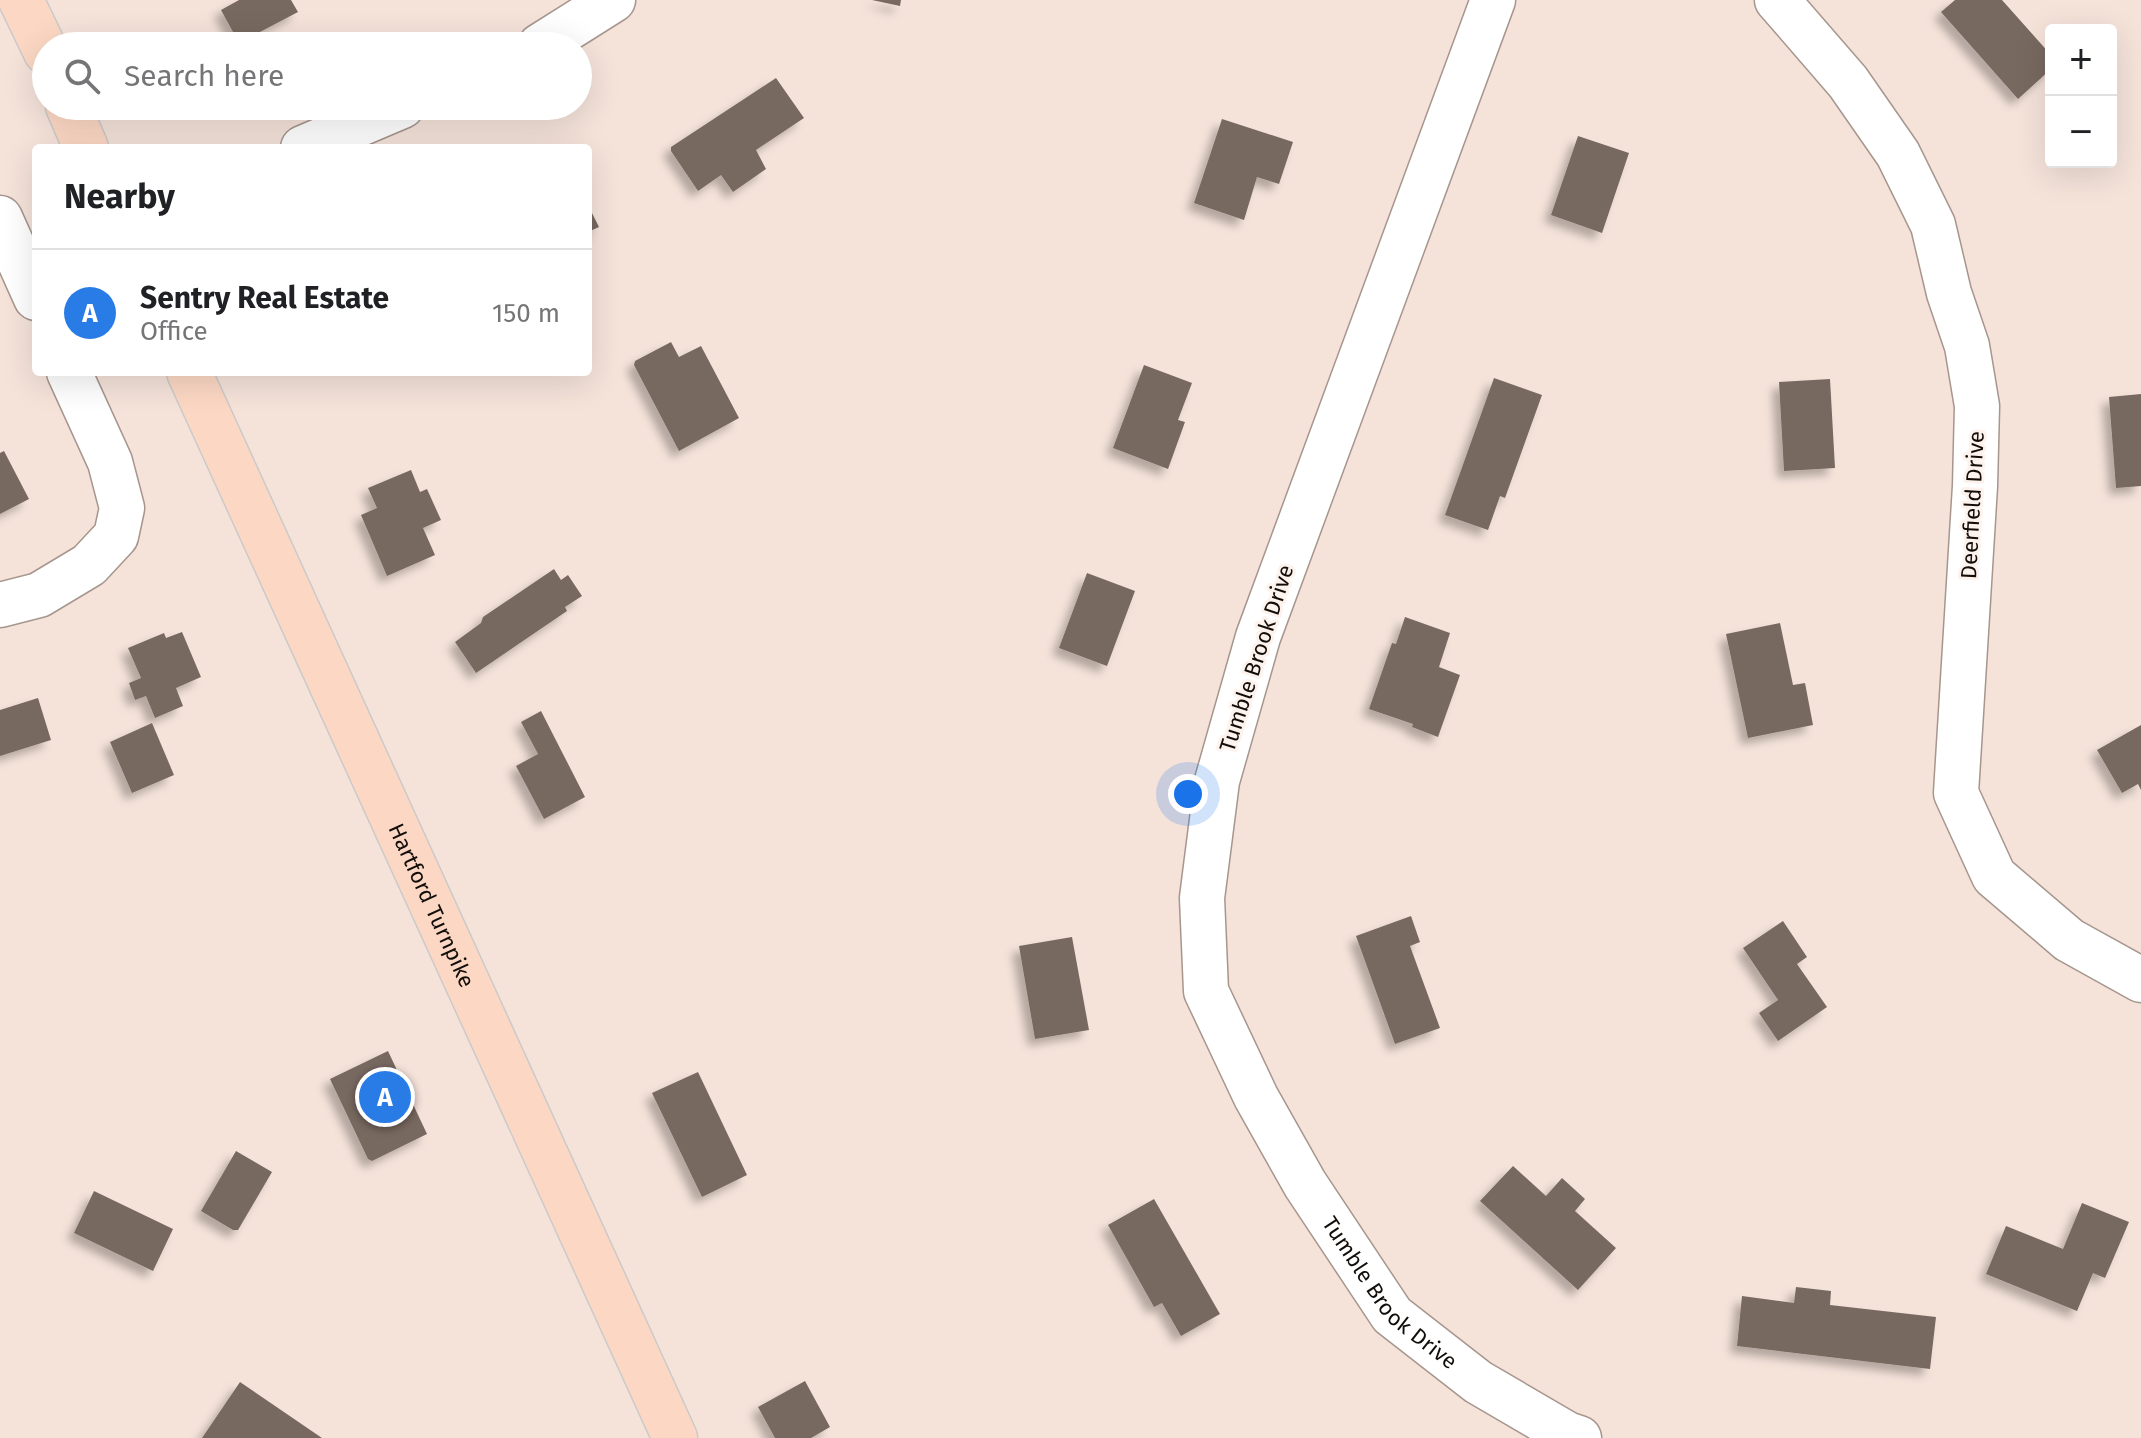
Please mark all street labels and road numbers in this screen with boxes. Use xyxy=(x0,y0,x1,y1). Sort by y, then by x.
street label: Deerfield Drive xyxy=(1955,430,1990,580)
street label: Tumble Brook Drive xyxy=(1214,561,1299,755)
street label: Hartford Turnpike xyxy=(383,819,481,992)
street label: Tumble Brook Drive xyxy=(1316,1212,1463,1375)

